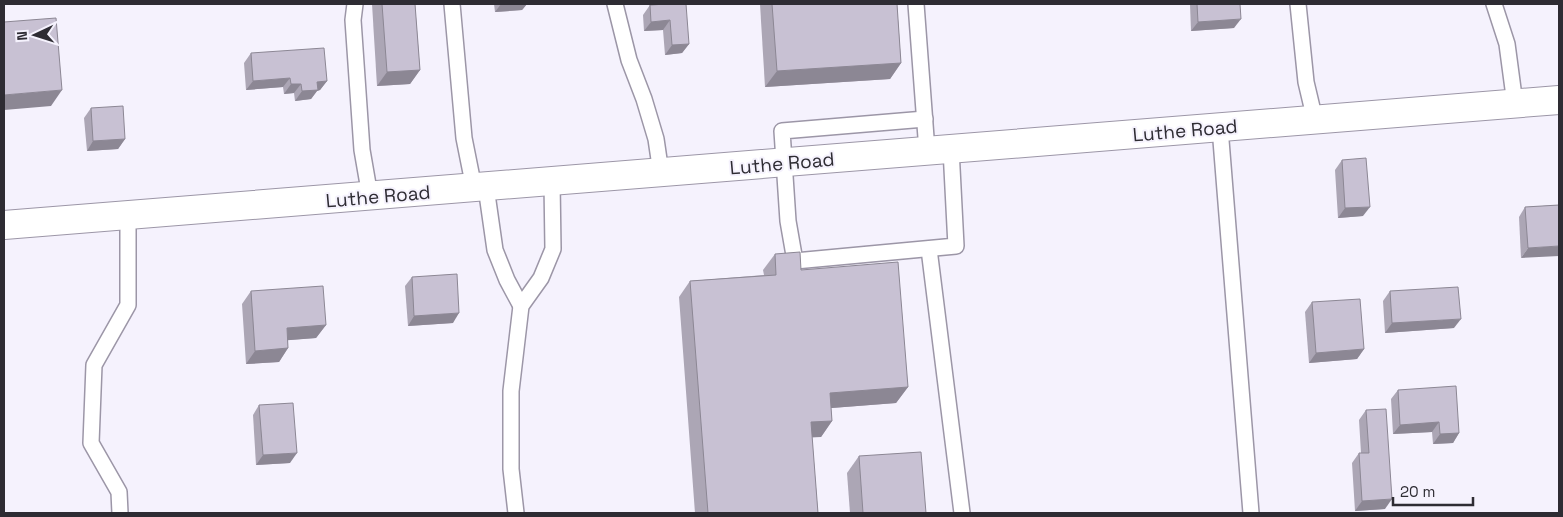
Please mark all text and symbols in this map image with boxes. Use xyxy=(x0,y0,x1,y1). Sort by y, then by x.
north arrow xyxy=(10,10,60,60)
text: N xyxy=(13,31,31,41)
street label: Luthe Road xyxy=(1132,113,1238,148)
street label: Luthe Road xyxy=(729,146,835,181)
street label: Luthe Road xyxy=(325,179,431,214)
scale bar xyxy=(1393,474,1473,506)
text: 20 m xyxy=(1400,482,1435,501)

